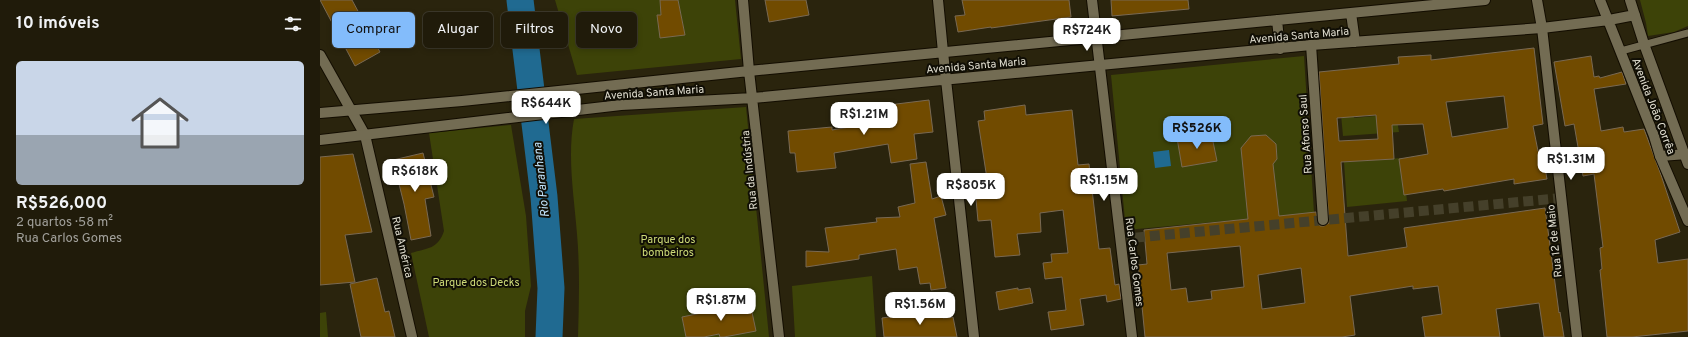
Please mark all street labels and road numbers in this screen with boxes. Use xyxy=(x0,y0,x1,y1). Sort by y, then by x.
street label: Avenida Santa Maria xyxy=(1249,25,1350,47)
street label: Avenida Santa Maria xyxy=(926,55,1027,77)
street label: Avenida João Corrêa xyxy=(1628,56,1678,157)
street label: Avenida Santa Maria xyxy=(604,83,705,103)
street label: Rua Afonso Saul xyxy=(1296,94,1316,174)
street label: Rua da Indústria xyxy=(739,129,761,210)
street label: Rua 12 de Maio xyxy=(1544,204,1566,278)
street label: Rua América xyxy=(388,215,416,279)
street label: Rua Carlos Gomes xyxy=(1122,217,1146,308)

